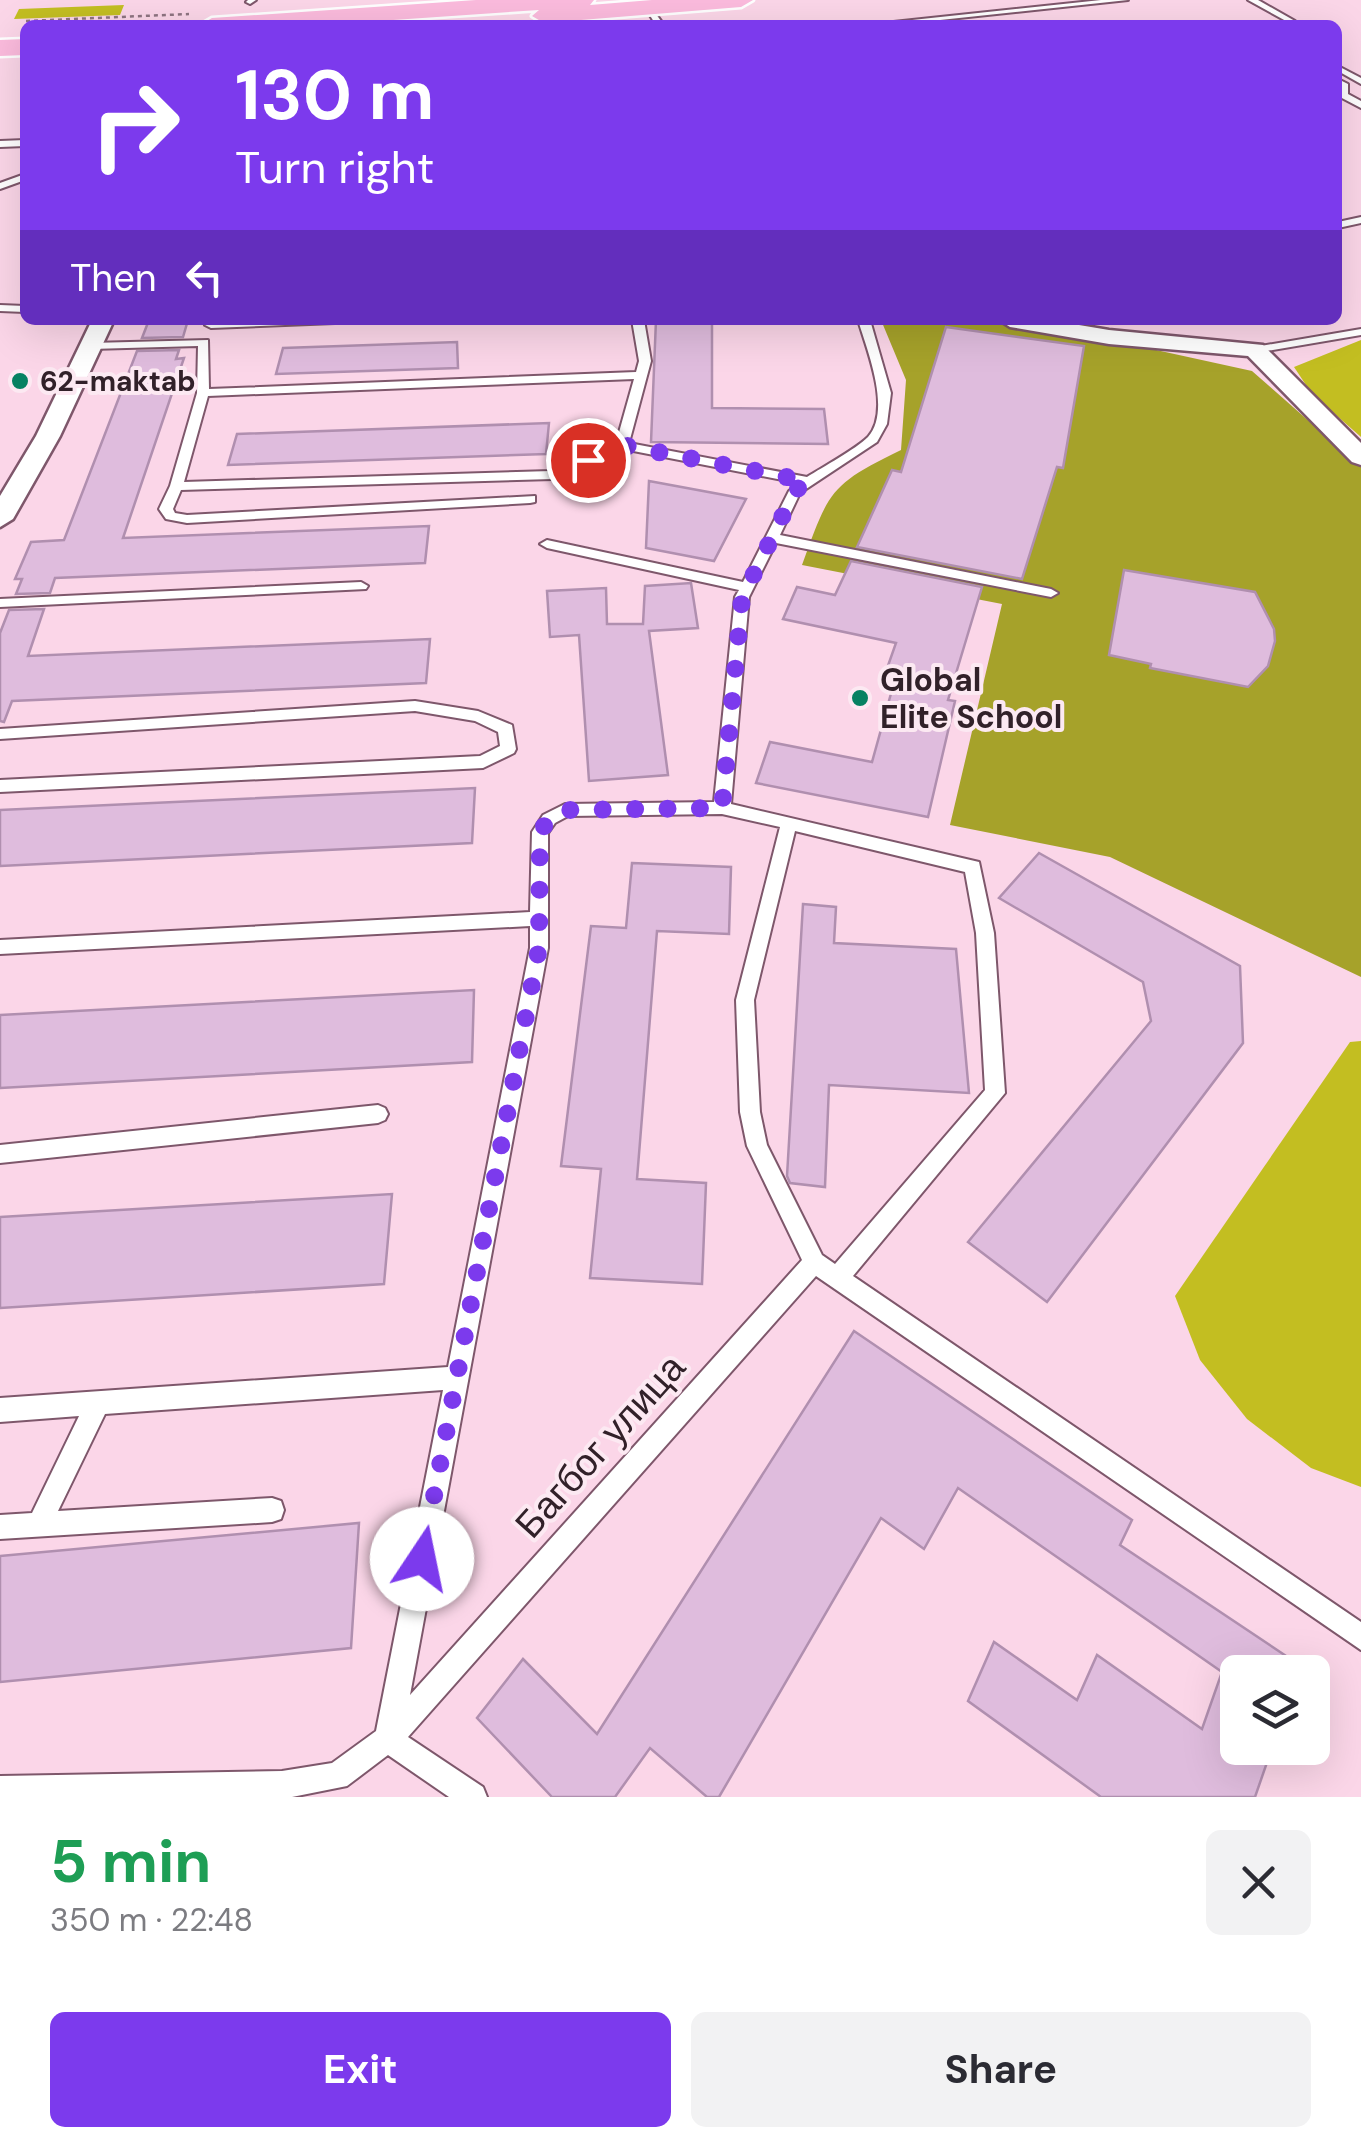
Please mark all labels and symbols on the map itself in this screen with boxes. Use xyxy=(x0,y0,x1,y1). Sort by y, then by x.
place label: 62-maktab xyxy=(40,363,196,400)
marker: 62-maktab xyxy=(9,370,31,392)
pin xyxy=(546,418,631,503)
place label: Global Elite School xyxy=(880,659,1062,738)
marker: Global Elite School xyxy=(849,687,871,709)
street label: Багбог улица xyxy=(504,1343,697,1549)
position arrow xyxy=(370,1507,474,1611)

